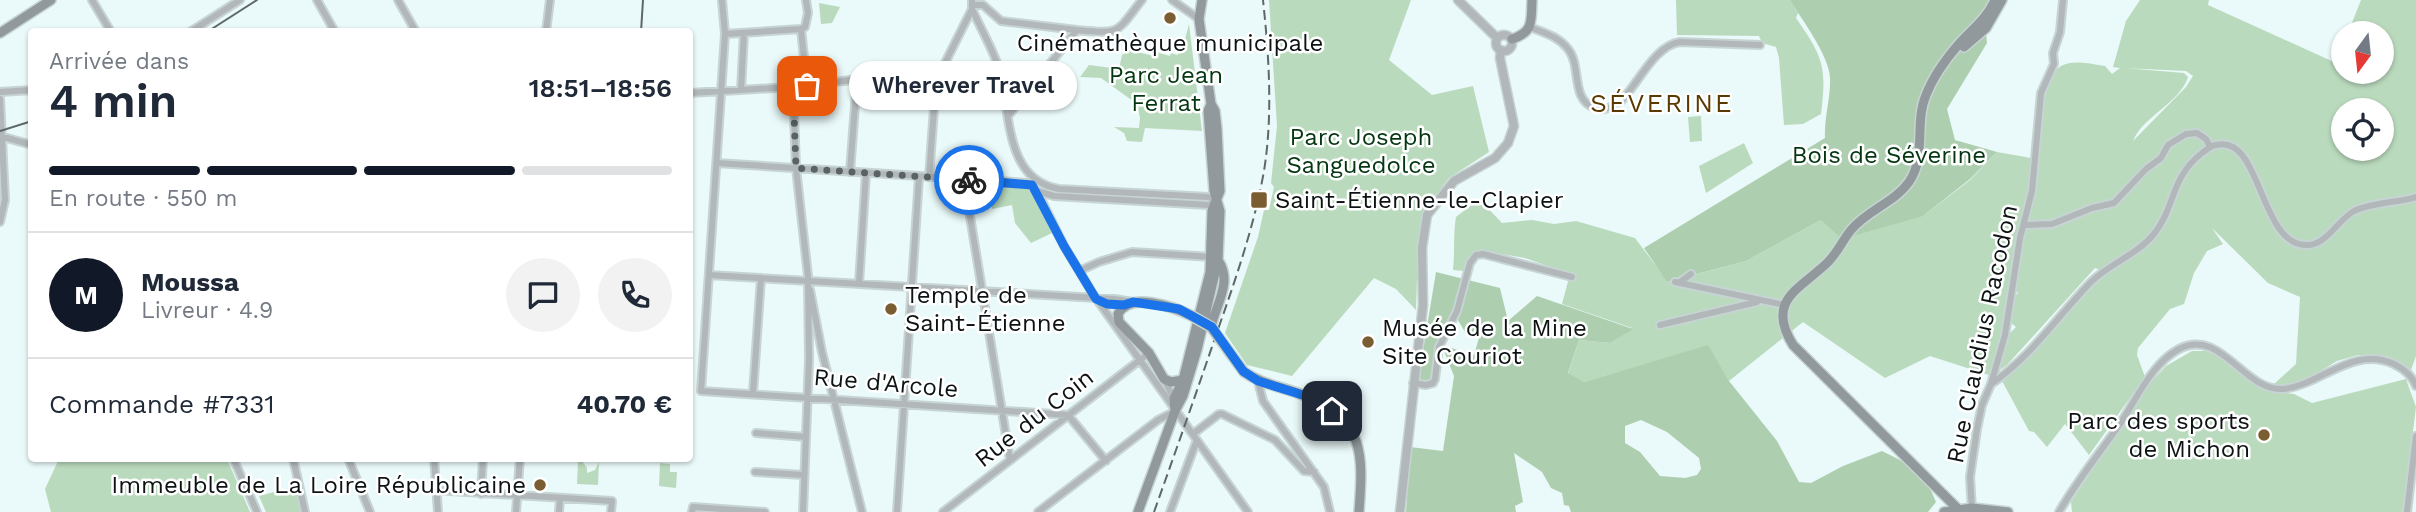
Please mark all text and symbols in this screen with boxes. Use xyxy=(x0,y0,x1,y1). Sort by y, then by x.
marker: Cinémathèque municipale xyxy=(1162,10,1178,26)
north arrow xyxy=(2331,21,2394,84)
map controls xyxy=(2331,21,2394,161)
place label: Cinémathèque municipale xyxy=(1017,29,1323,57)
text: Arrivée dans xyxy=(49,48,189,75)
pin xyxy=(777,56,837,116)
park label: Parc Jean Ferrat xyxy=(1109,61,1223,117)
callout: Wherever Travel xyxy=(849,62,1076,110)
icon: bag xyxy=(788,67,826,105)
text: Wherever Travel xyxy=(872,72,1054,99)
text: 18:51–18:56 xyxy=(529,73,672,103)
text: 4 min xyxy=(49,74,177,128)
district label: SÉVERINE xyxy=(1590,88,1734,118)
button: locate xyxy=(2331,98,2394,161)
park label: Parc Joseph Sanguedolce xyxy=(1286,123,1436,179)
park label: Bois de Séverine xyxy=(1792,141,1986,169)
courier xyxy=(934,145,1004,215)
icon: bike xyxy=(950,161,988,199)
text: En route · 550 m xyxy=(49,185,237,212)
place label: Saint-Étienne-le-Clapier xyxy=(1275,186,1564,214)
marker: Saint-Étienne-le-Clapier xyxy=(1249,190,1269,210)
street label: Rue Claudius Racodon xyxy=(1941,202,2023,466)
button: chat xyxy=(506,258,580,332)
button: phone xyxy=(598,258,672,332)
text: Moussa xyxy=(141,267,239,297)
text: M xyxy=(74,280,98,310)
place label: Temple de Saint-Étienne xyxy=(905,281,1066,337)
text: Livreur · 4.9 xyxy=(141,297,273,324)
marker: Temple de Saint-Étienne xyxy=(883,301,899,317)
place label: Musée de la Mine Site Couriot xyxy=(1382,314,1587,370)
marker: Musée de la Mine Site Couriot xyxy=(1360,334,1376,350)
street label: Rue d'Arcole xyxy=(813,363,959,403)
street label: Rue du Coin xyxy=(969,363,1099,473)
pin xyxy=(1302,381,1362,441)
text: Commande #7331 xyxy=(49,389,275,419)
text: 40.70 € xyxy=(577,389,672,419)
icon: home xyxy=(1313,392,1351,430)
place label: Parc des sports de Michon xyxy=(2067,407,2250,463)
marker: Parc des sports de Michon xyxy=(2256,427,2272,443)
place label: Immeuble de La Loire Républicaine xyxy=(111,471,526,499)
marker: Immeuble de La Loire Républicaine xyxy=(532,477,548,493)

